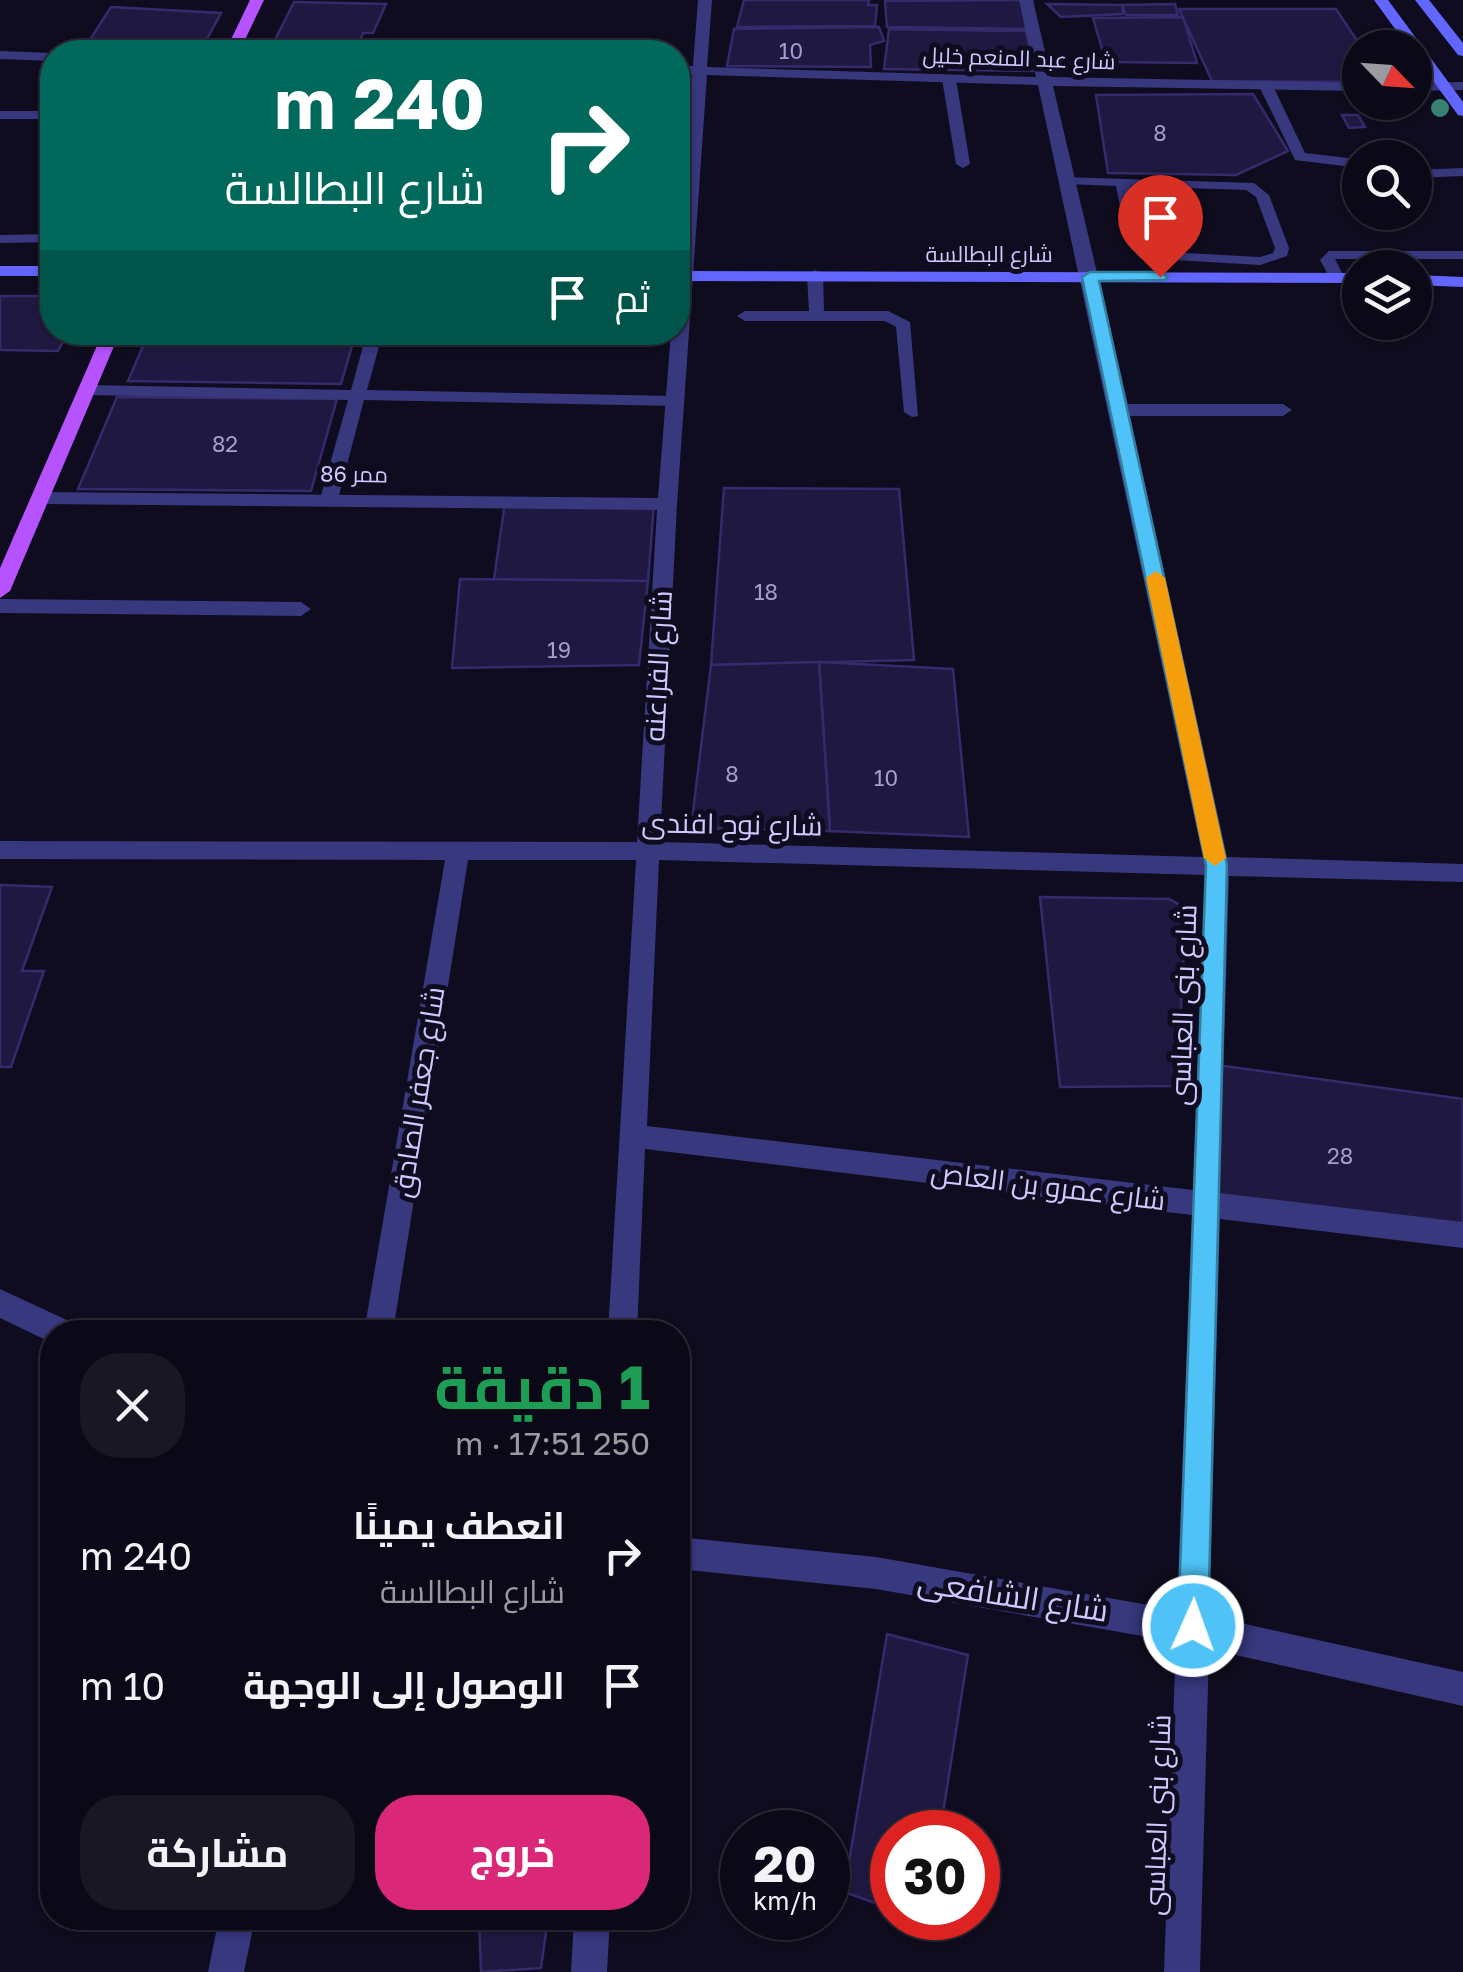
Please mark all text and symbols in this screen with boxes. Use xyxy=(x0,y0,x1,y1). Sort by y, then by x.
north arrow xyxy=(1342,30,1432,120)
map controls xyxy=(1342,30,1432,340)
house number: 10 xyxy=(779,37,803,64)
street label: شارع عبد المنعم خليل xyxy=(922,41,1116,77)
text: 240 m xyxy=(274,60,485,144)
icon: right xyxy=(520,80,650,210)
house number: 8 xyxy=(1153,119,1167,146)
button: search xyxy=(1342,140,1432,230)
text: شارع البطالسة xyxy=(225,160,485,214)
pin xyxy=(1118,175,1203,278)
icon: arrive xyxy=(1133,190,1188,245)
street label: شارع البطالسة xyxy=(925,240,1053,269)
button: layers xyxy=(1342,250,1432,340)
icon: arrive xyxy=(540,270,595,325)
text: ثم xyxy=(615,275,650,320)
house number: 82 xyxy=(212,430,238,457)
street label: ممر 86 xyxy=(320,459,388,488)
house number: 18 xyxy=(754,578,778,605)
street label: شارع الفراعنه xyxy=(637,590,681,743)
house number: 19 xyxy=(547,636,571,663)
house number: 8 xyxy=(725,760,739,787)
house number: 10 xyxy=(874,764,898,791)
street label: شارع نوح افندى xyxy=(641,805,823,845)
street label: شارع بنى العباسى xyxy=(1162,904,1206,1106)
street label: شارع جعفر الصادق xyxy=(385,984,453,1200)
house number: 28 xyxy=(1327,1142,1353,1169)
street label: شارع عمرو بن العاص xyxy=(929,1155,1167,1219)
text: 1 دقيقة xyxy=(434,1350,650,1422)
button: close xyxy=(80,1353,185,1458)
text: 250 m · 17:51 xyxy=(455,1424,650,1462)
text: انعطف يمينًا xyxy=(353,1502,565,1547)
icon: right xyxy=(595,1528,650,1583)
text: 240 m xyxy=(80,1533,192,1578)
street label: شارع الشافعى xyxy=(915,1561,1111,1633)
text: شارع البطالسة xyxy=(380,1572,565,1610)
position arrow xyxy=(1141,1574,1245,1678)
icon: arrive xyxy=(595,1658,650,1713)
text: الوصول إلى الوجهة xyxy=(243,1662,565,1707)
text: 10 m xyxy=(80,1663,165,1708)
street label: شارع بنى العباسى xyxy=(1136,1714,1180,1916)
button: مشاركة xyxy=(80,1795,355,1910)
button: خروج xyxy=(375,1795,650,1910)
speed limit sign: 30 xyxy=(870,1810,1000,1940)
text: 20 xyxy=(753,1833,816,1893)
text: km/h xyxy=(753,1885,817,1916)

